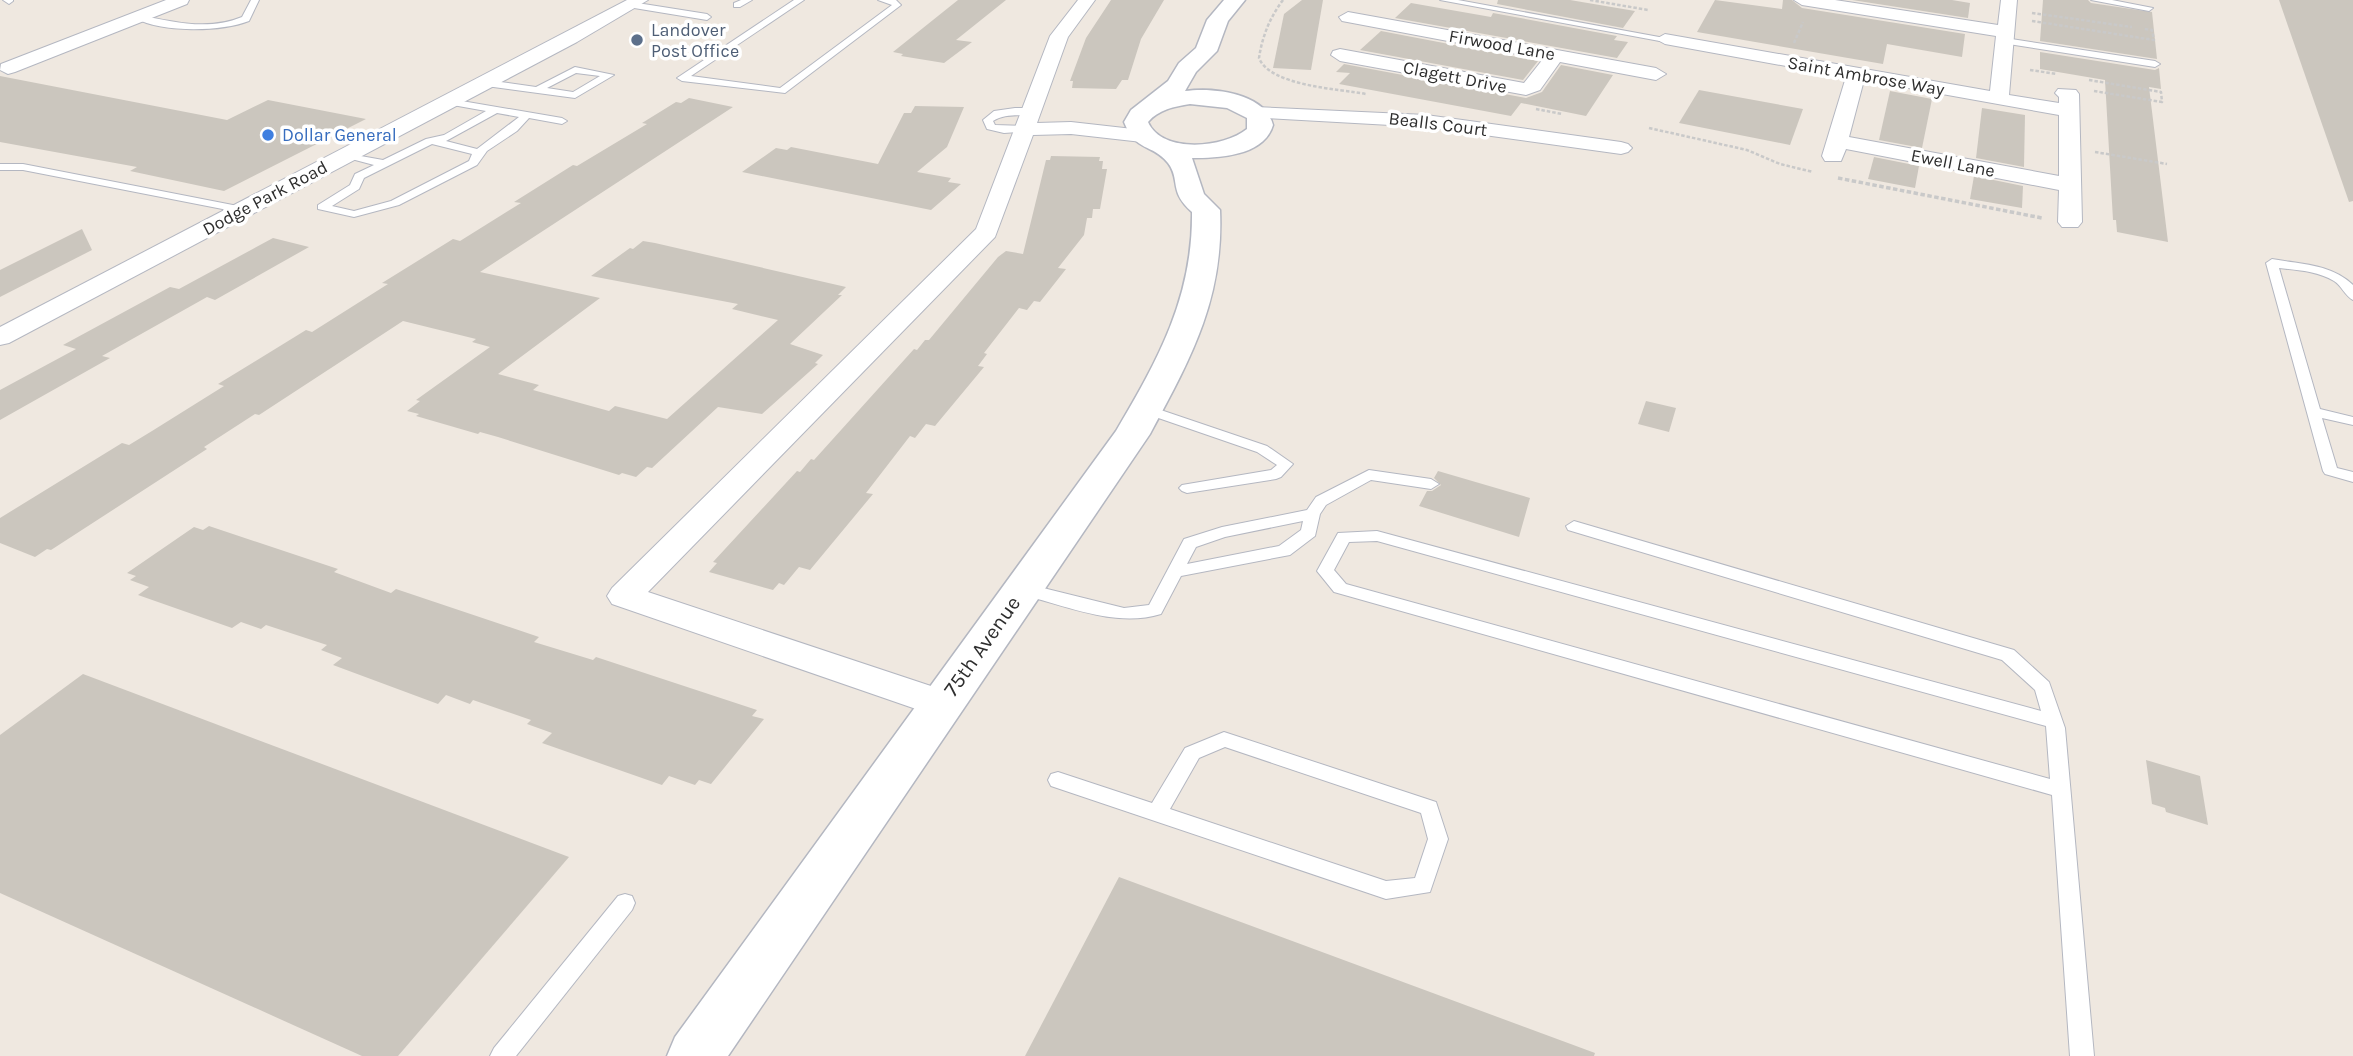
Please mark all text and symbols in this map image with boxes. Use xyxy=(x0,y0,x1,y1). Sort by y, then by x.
place label: Landover Post Office xyxy=(651,19,739,62)
street label: Firwood Lane xyxy=(1447,25,1557,65)
marker: Landover Post Office xyxy=(629,32,645,48)
street label: Saint Ambrose Way xyxy=(1786,51,1947,101)
street label: Clagett Drive xyxy=(1401,56,1509,98)
street label: Bealls Court xyxy=(1387,107,1489,141)
place label: Dollar General xyxy=(282,124,397,146)
marker: Dollar General xyxy=(260,127,276,143)
street label: Ewell Lane xyxy=(1909,144,1997,182)
street label: Dodge Park Road xyxy=(199,156,331,240)
street label: 75th Avenue xyxy=(939,591,1025,701)

